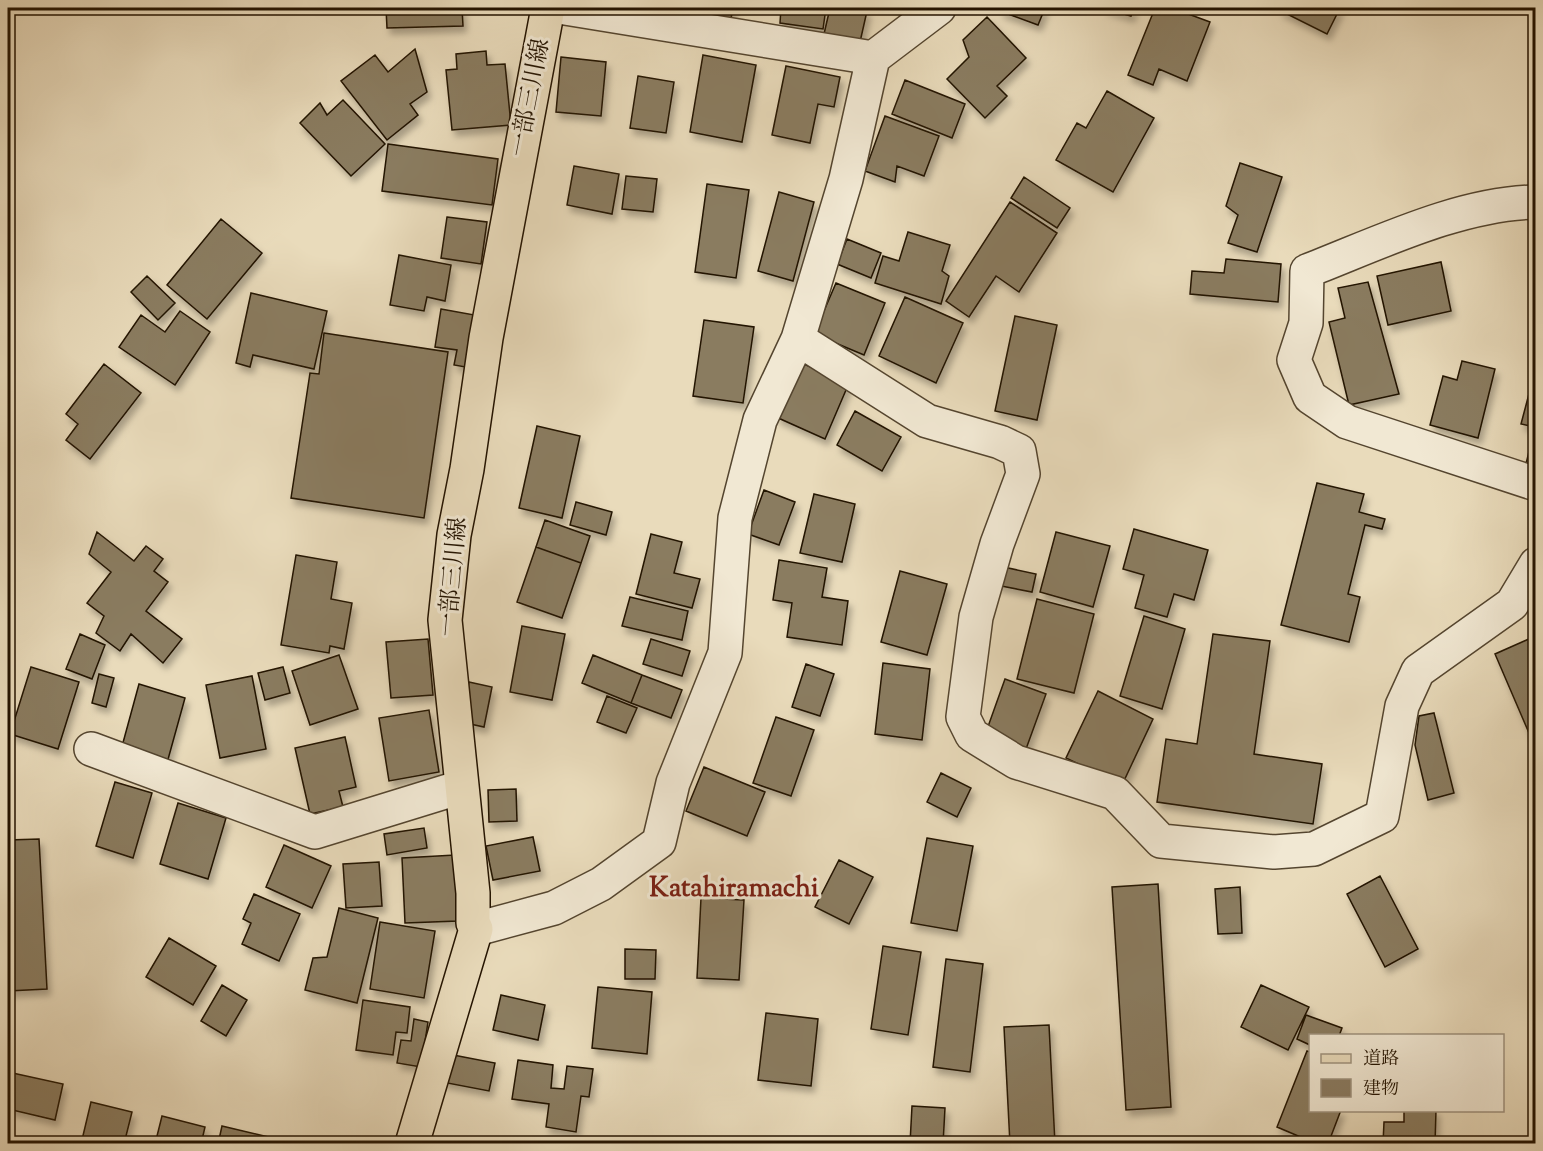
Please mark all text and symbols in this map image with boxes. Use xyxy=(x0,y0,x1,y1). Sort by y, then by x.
street label: 一部三川線 xyxy=(503,36,559,160)
street label: 一部三川線 xyxy=(432,516,476,638)
district label: Katahiramachi xyxy=(649,870,819,909)
legend xyxy=(1309,1034,1504,1112)
text: 道路 xyxy=(1363,1047,1399,1073)
text: 建物 xyxy=(1363,1077,1399,1103)

